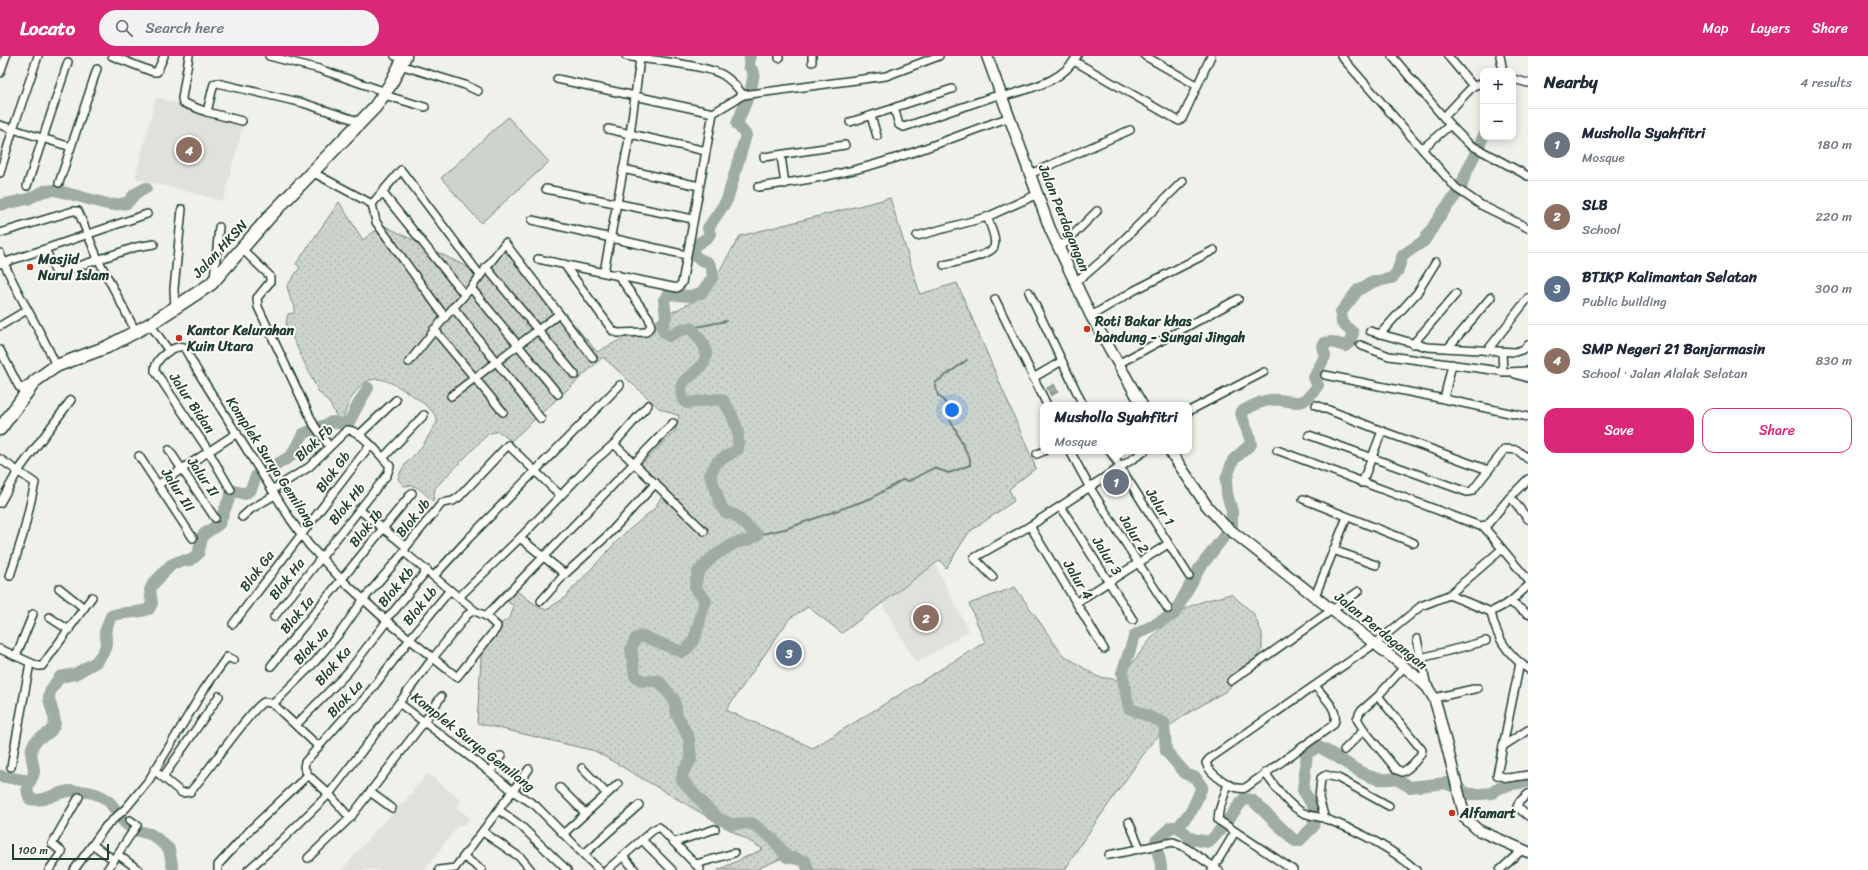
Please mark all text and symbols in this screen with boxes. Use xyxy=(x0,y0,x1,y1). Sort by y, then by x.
search box xyxy=(99,10,379,46)
text: Locato xyxy=(20,12,75,45)
text: Search here xyxy=(145,15,224,41)
text: Map xyxy=(1703,16,1728,41)
text: Layers xyxy=(1750,16,1790,41)
text: Share xyxy=(1812,16,1848,41)
icon: search xyxy=(113,17,135,39)
text: Nearby xyxy=(1544,67,1598,97)
map controls xyxy=(1480,68,1516,140)
button: + xyxy=(1480,68,1516,104)
text: 4 results xyxy=(1800,71,1852,94)
button: − xyxy=(1480,104,1516,140)
text: Musholla Syahfitri xyxy=(1582,120,1705,146)
text: 1 xyxy=(1554,133,1560,156)
text: 180 m xyxy=(1817,133,1852,156)
pin: 4 xyxy=(176,135,202,165)
text: Mosque xyxy=(1582,146,1625,169)
street label: Jalan Perdagangan xyxy=(1031,159,1097,276)
text: SLB xyxy=(1582,192,1608,218)
text: 2 xyxy=(1553,205,1561,228)
text: 220 m xyxy=(1815,205,1852,228)
street label: Jalan HKSN xyxy=(185,214,254,285)
text: School xyxy=(1582,218,1620,241)
place label: Masjid Nurul Islam xyxy=(37,247,109,288)
marker: Masjid Nurul Islam xyxy=(25,262,35,272)
text: BTIKP Kalimantan Selatan xyxy=(1582,264,1757,290)
text: 3 xyxy=(1553,277,1561,300)
text: 300 m xyxy=(1815,277,1852,300)
text: Public building xyxy=(1582,290,1667,313)
place label: Roti Bakar khas bandung - Sungai Jingah xyxy=(1094,309,1246,350)
place label: Kantor Kelurahan Kuin Utara xyxy=(186,318,295,359)
marker: Roti Bakar khas bandung - Sungai Jingah xyxy=(1082,324,1092,334)
marker: Kantor Kelurahan Kuin Utara xyxy=(174,333,184,343)
text: SMP Negeri 21 Banjarmasin xyxy=(1582,336,1765,362)
text: 4 xyxy=(1553,349,1561,372)
text: 830 m xyxy=(1815,349,1852,372)
text: School · Jalan Alalak Selatan xyxy=(1582,362,1747,385)
street label: Jalur Bidan xyxy=(162,366,222,439)
street label: Komplek Surya Gemilang xyxy=(219,391,323,533)
your location xyxy=(942,400,962,420)
popup xyxy=(1040,402,1192,454)
text: Musholla Syahfitri xyxy=(1054,404,1178,430)
button: Save xyxy=(1544,408,1694,453)
button: Share xyxy=(1702,408,1852,453)
street label: Blok Fb xyxy=(289,418,340,468)
text: Mosque xyxy=(1054,430,1097,453)
street label: Blok Gb xyxy=(309,445,358,498)
street label: Jalur II xyxy=(180,451,226,503)
street label: Jalur III xyxy=(154,462,202,518)
pin: 1 xyxy=(1103,467,1129,497)
street label: Blok Hb xyxy=(322,477,372,531)
street label: Jalur 1 xyxy=(1138,482,1181,531)
street label: Blok Jb xyxy=(389,492,437,543)
street label: Blok Ib xyxy=(342,503,390,553)
street label: Jalur 2 xyxy=(1112,508,1156,559)
street label: Jalur 3 xyxy=(1085,531,1129,581)
street label: Blok Ga xyxy=(233,544,282,597)
street label: Blok Ha xyxy=(262,552,312,606)
street label: Jalur 4 xyxy=(1056,554,1100,605)
street label: Blok Kb xyxy=(371,561,421,613)
street label: Blok Lb xyxy=(396,580,444,631)
street label: Jalan Perdagangan xyxy=(1328,585,1434,677)
street label: Blok Ia xyxy=(273,590,321,640)
pin: 2 xyxy=(913,603,939,633)
street label: Blok Ja xyxy=(287,620,336,671)
pin: 3 xyxy=(776,638,802,668)
street label: Blok Ka xyxy=(308,640,358,692)
street label: Blok La xyxy=(321,673,370,724)
street label: Komplek Surya Gemilang xyxy=(405,685,541,799)
place label: Alfamart xyxy=(1459,801,1517,826)
marker: Alfamart xyxy=(1447,808,1457,818)
text: 100 m xyxy=(18,841,48,860)
scale bar xyxy=(12,842,109,861)

